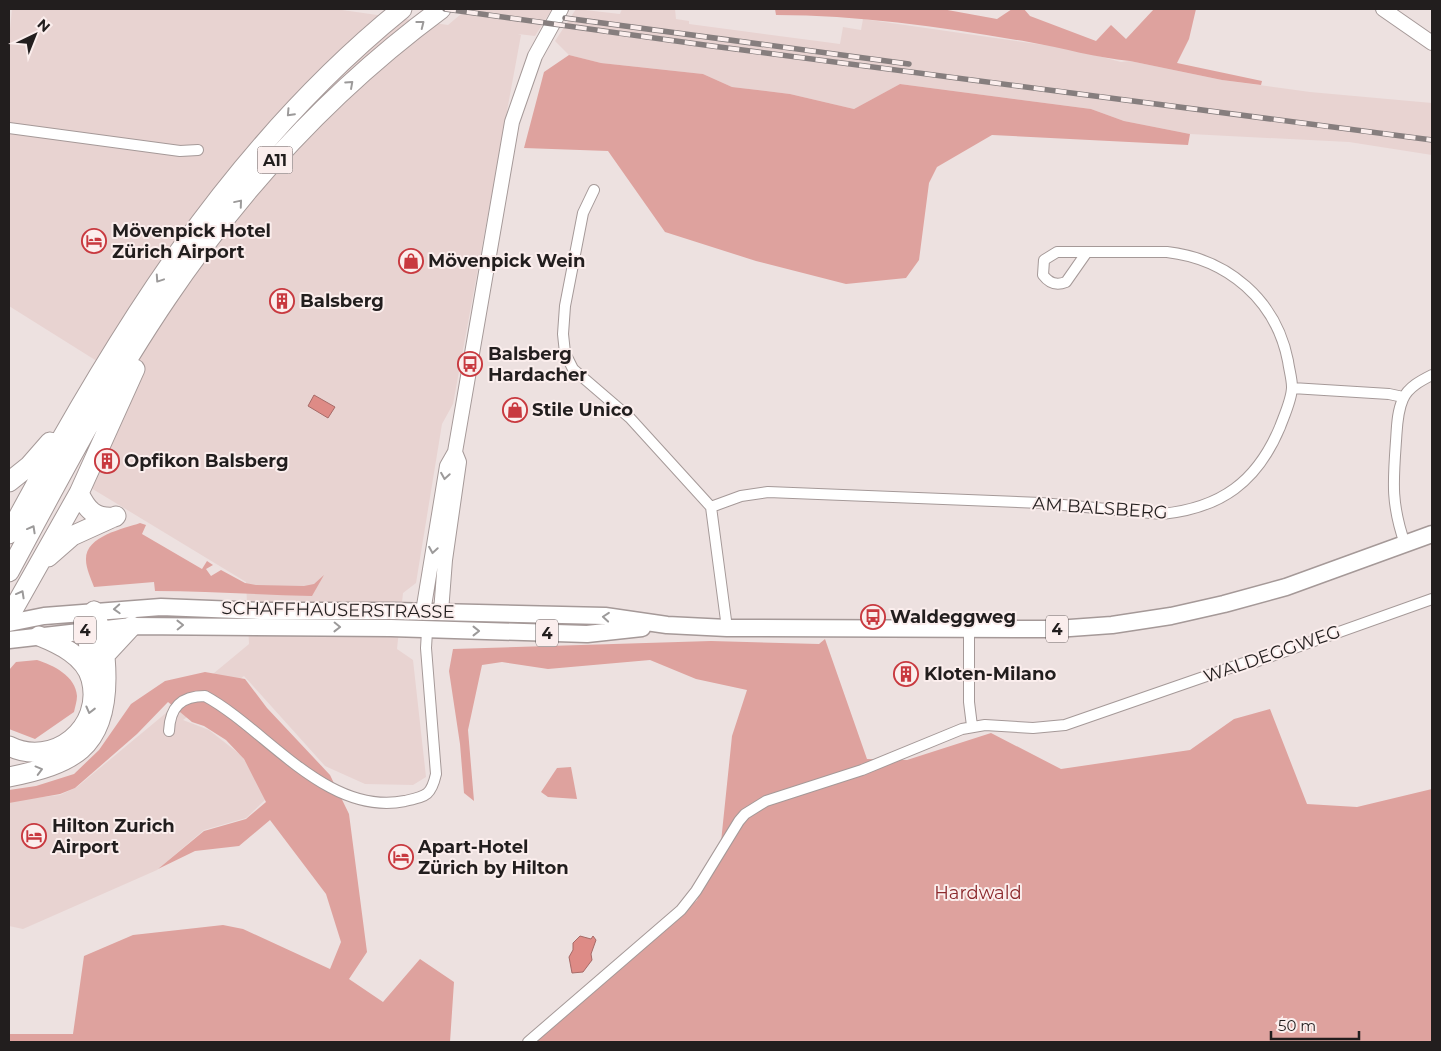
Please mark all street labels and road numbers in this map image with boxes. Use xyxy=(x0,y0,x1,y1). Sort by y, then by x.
road number: A11 xyxy=(258,146,292,174)
street label: AM BALSBERG xyxy=(1032,492,1168,524)
street label: SCHAFFHAUSERSTRASSE xyxy=(221,597,455,623)
road number: 4 xyxy=(74,616,96,644)
road number: 4 xyxy=(1046,616,1068,642)
road number: 4 xyxy=(536,620,558,646)
street label: WALDEGGWEG xyxy=(1201,620,1343,688)

